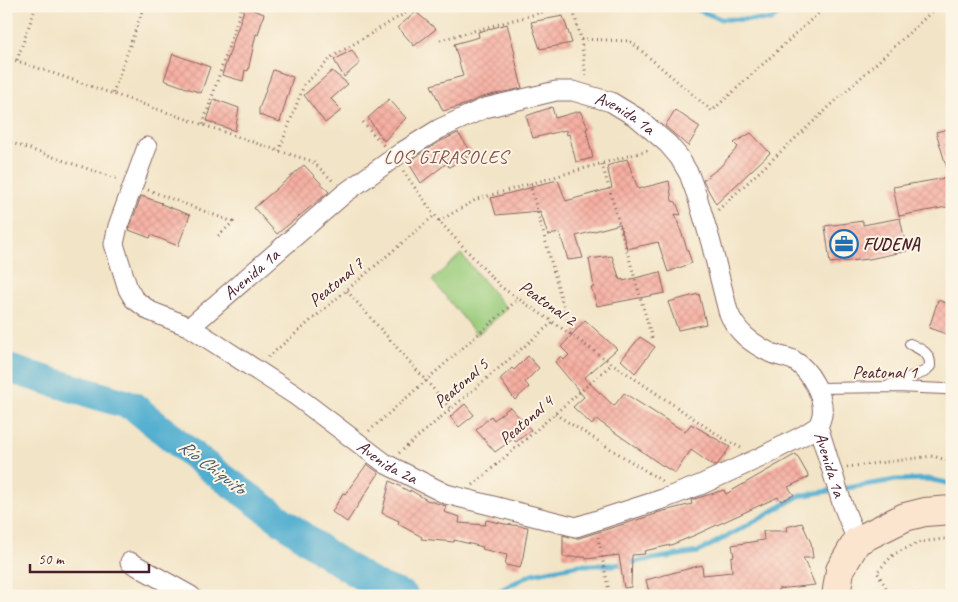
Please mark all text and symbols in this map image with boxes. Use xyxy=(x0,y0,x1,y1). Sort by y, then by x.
street label: Avenida 1a xyxy=(592,87,661,140)
district label: LOS GIRASOLES xyxy=(384,145,511,169)
office icon: FUDENA xyxy=(829,229,859,259)
place label: FUDENA xyxy=(863,233,920,255)
street label: Avenida 1a xyxy=(219,243,285,304)
street label: Peatonal 7 xyxy=(304,252,369,311)
street label: Peatonal 2 xyxy=(515,275,582,332)
street label: Peatonal 5 xyxy=(429,353,493,413)
street label: Peatonal 1 xyxy=(853,361,918,383)
street label: Peatonal 4 xyxy=(494,389,559,450)
street label: Avenida 1a xyxy=(810,429,851,501)
water label: Río Chiquito xyxy=(174,434,253,502)
street label: Avenida 2a xyxy=(353,435,422,489)
scale bar xyxy=(30,542,149,574)
text: 50 m xyxy=(38,550,65,569)

